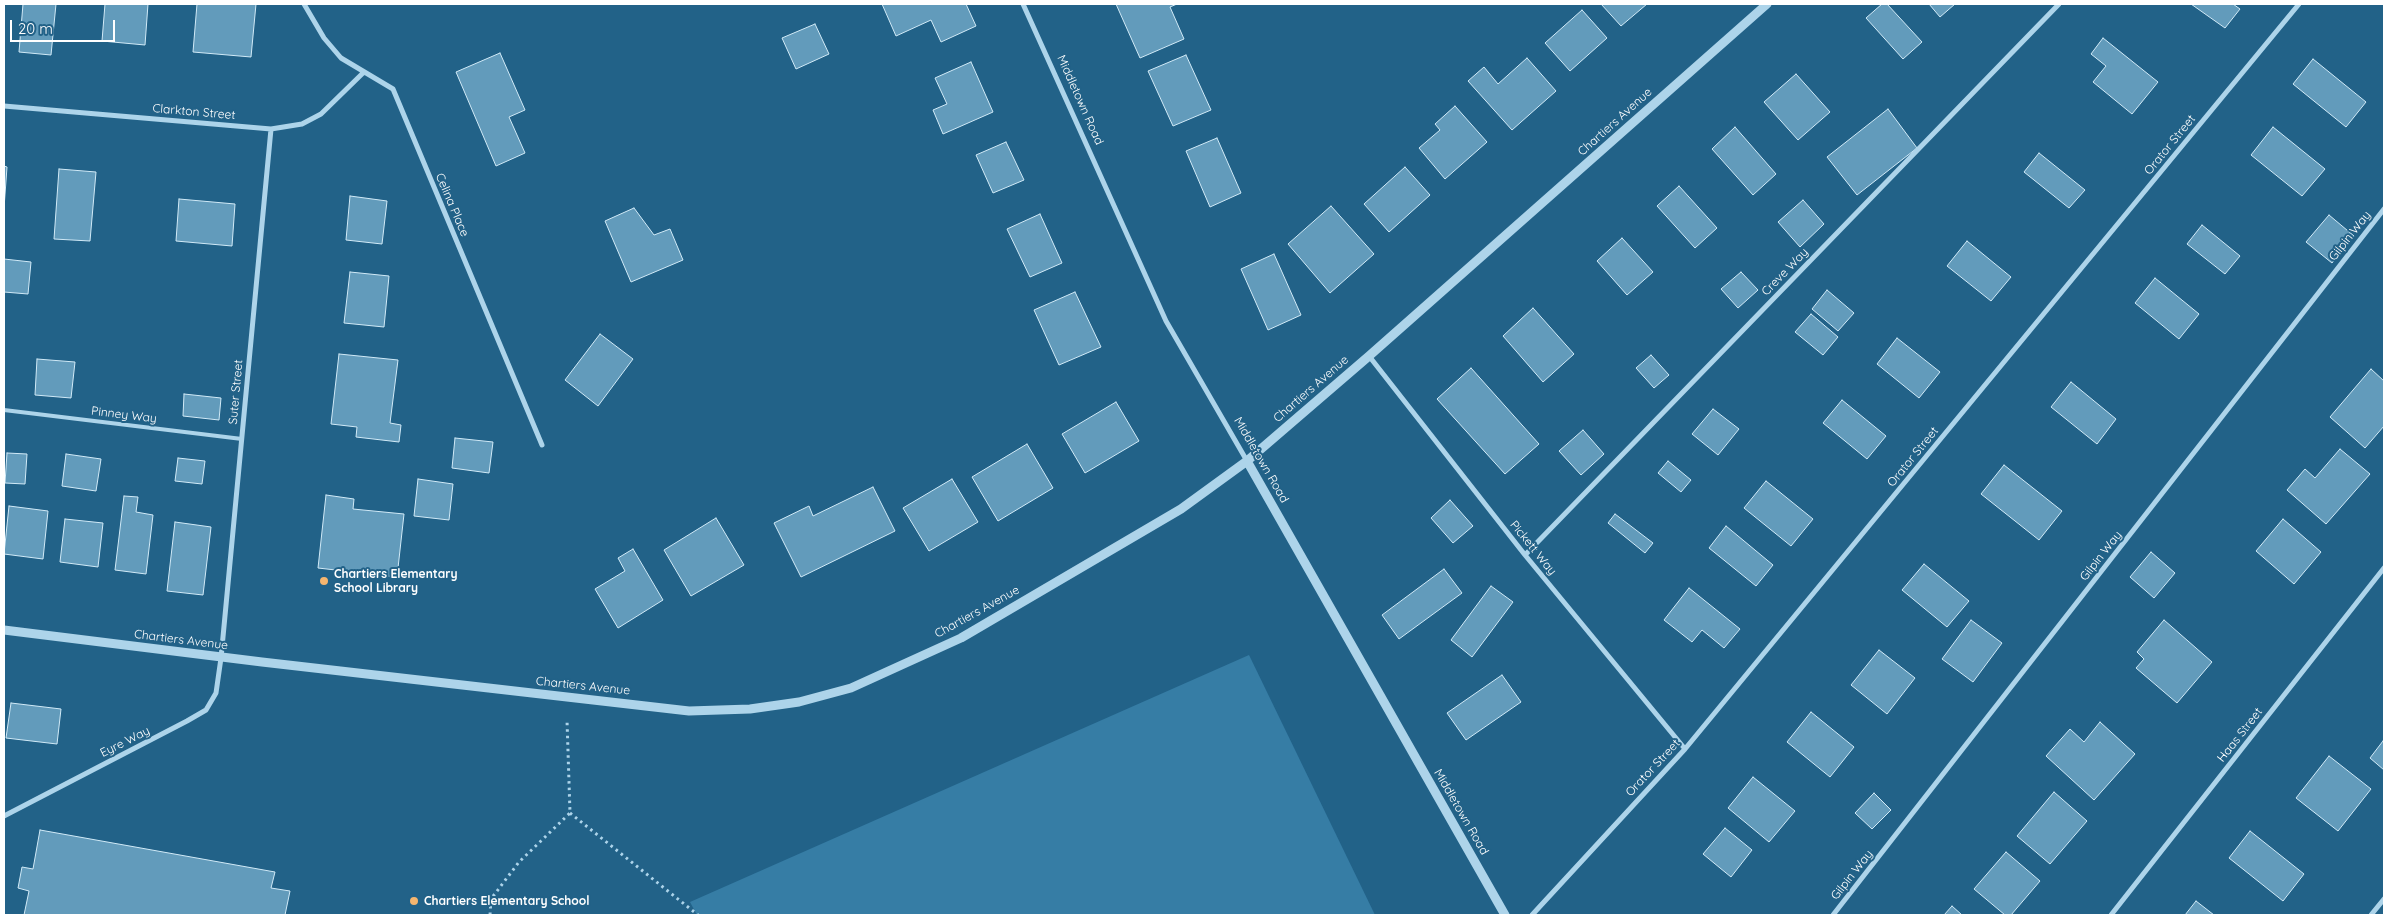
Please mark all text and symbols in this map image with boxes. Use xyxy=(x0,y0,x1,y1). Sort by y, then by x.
scale bar xyxy=(12,10,118,42)
text: 20 m xyxy=(18,19,53,38)
street label: Middletown Road xyxy=(1054,53,1106,147)
street label: Chartiers Avenue xyxy=(1575,85,1655,159)
street label: Clarkton Street xyxy=(152,101,236,123)
street label: Orator Street xyxy=(2141,112,2199,178)
street label: Celina Place xyxy=(432,171,472,239)
street label: Gilpin Way xyxy=(2326,208,2374,264)
street label: Creve Way xyxy=(1759,245,1811,299)
street label: Chartiers Avenue xyxy=(1271,353,1351,425)
street label: Suter Street xyxy=(226,359,246,425)
street label: Pinney Way xyxy=(90,404,158,426)
street label: Middletown Road xyxy=(1231,415,1291,505)
street label: Orator Street xyxy=(1884,424,1942,490)
street label: Pickett Way xyxy=(1507,518,1559,578)
street label: Gilpin Way xyxy=(2077,528,2125,584)
place label: Chartiers Elementary School Library xyxy=(334,567,458,595)
marker: Chartiers Elementary School Library xyxy=(318,575,330,587)
street label: Chartiers Avenue xyxy=(932,583,1022,641)
street label: Chartiers Avenue xyxy=(133,627,229,653)
street label: Chartiers Avenue xyxy=(535,674,631,698)
street label: Haas Street xyxy=(2214,705,2266,765)
street label: Eyre Way xyxy=(98,723,152,761)
street label: Orator Street xyxy=(1623,736,1683,800)
street label: Middletown Road xyxy=(1431,767,1491,857)
street label: Gilpin Way xyxy=(1828,847,1876,903)
place label: Chartiers Elementary School xyxy=(424,894,590,908)
marker: Chartiers Elementary School xyxy=(408,895,420,907)

